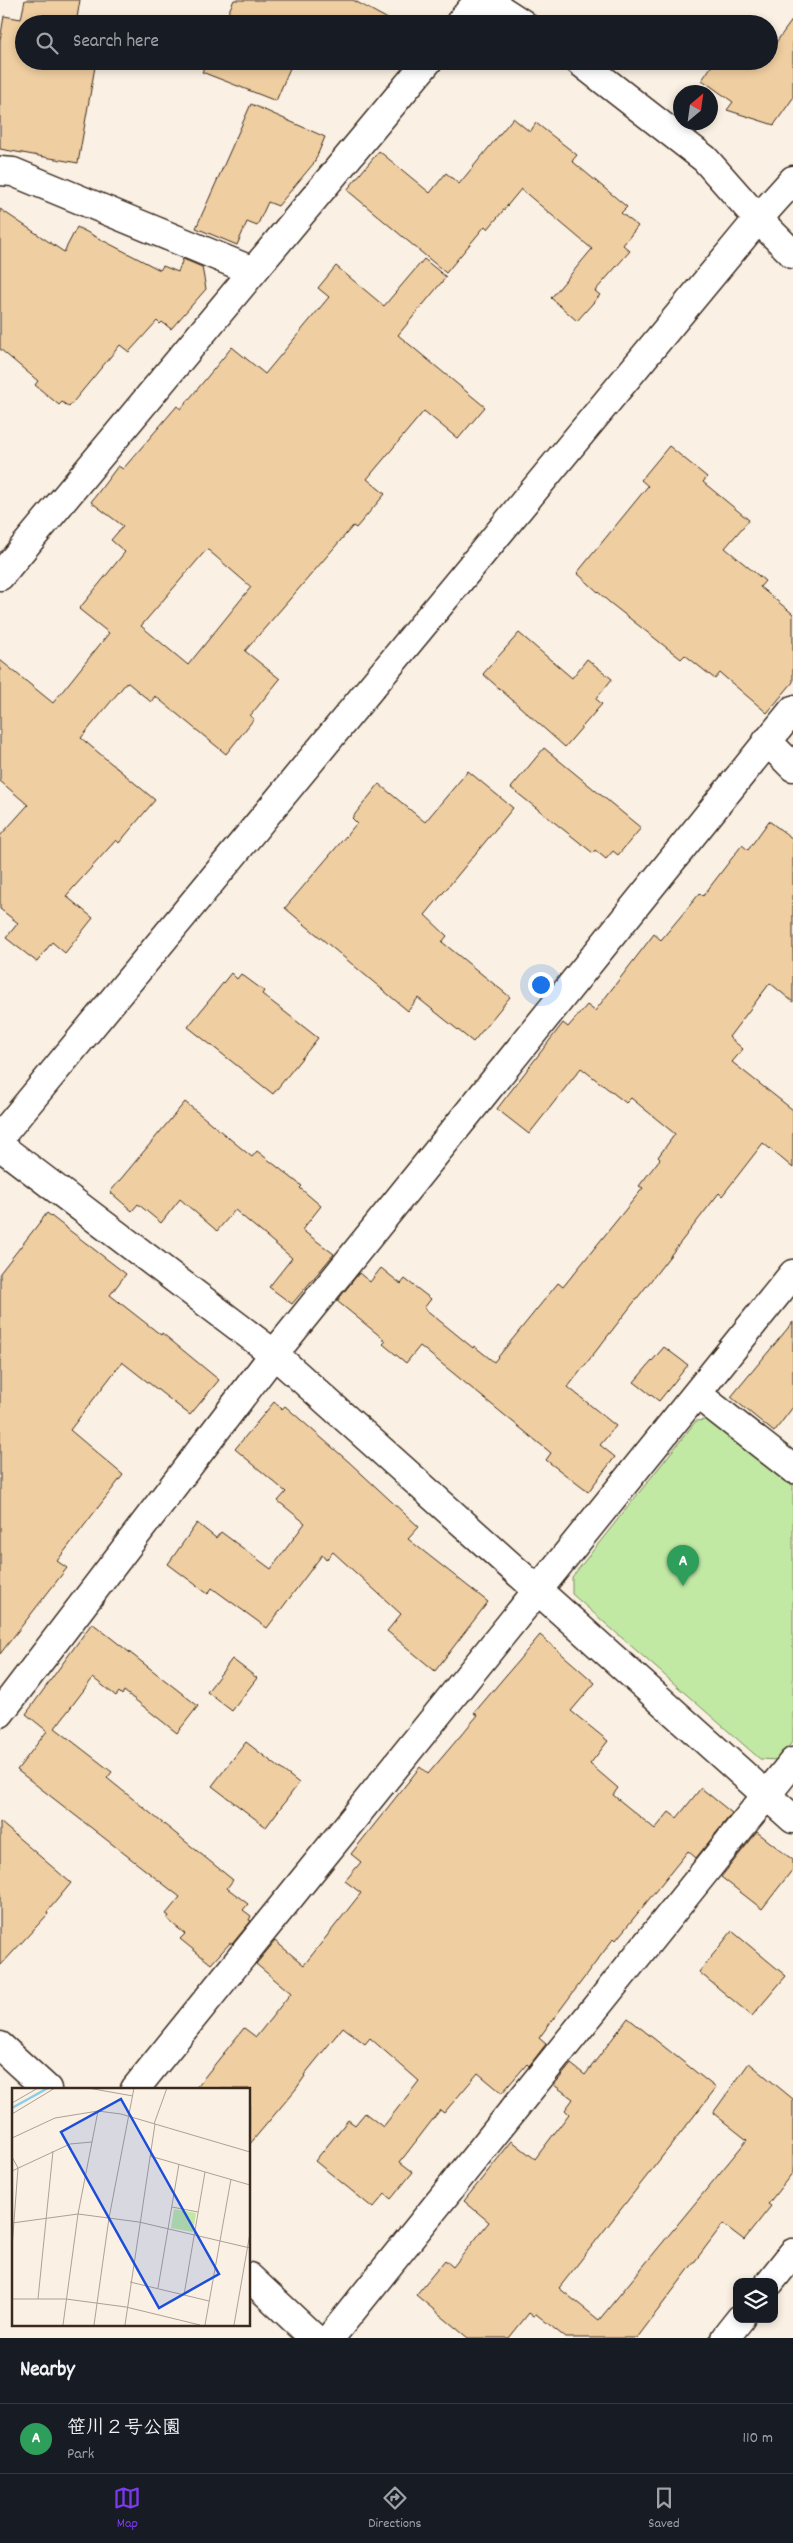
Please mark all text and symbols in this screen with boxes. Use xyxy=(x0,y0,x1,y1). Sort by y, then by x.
search box xyxy=(15,15,778,70)
icon: search xyxy=(33,29,61,57)
text: Search here xyxy=(73,29,159,56)
north arrow xyxy=(673,85,718,130)
your location xyxy=(528,972,554,998)
pin: A xyxy=(667,1545,699,1586)
inset map xyxy=(12,2088,250,2326)
map controls xyxy=(733,2278,778,2323)
button: layers xyxy=(733,2278,778,2323)
text: Nearby xyxy=(20,2356,75,2386)
text: 笹川２号公園 xyxy=(67,2416,181,2443)
text: A xyxy=(32,2427,40,2450)
text: 110 m xyxy=(743,2427,773,2450)
text: Park xyxy=(67,2443,94,2466)
tab: Map xyxy=(113,2484,141,2534)
tab: Directions xyxy=(368,2484,421,2534)
tab: Saved xyxy=(648,2484,680,2534)

